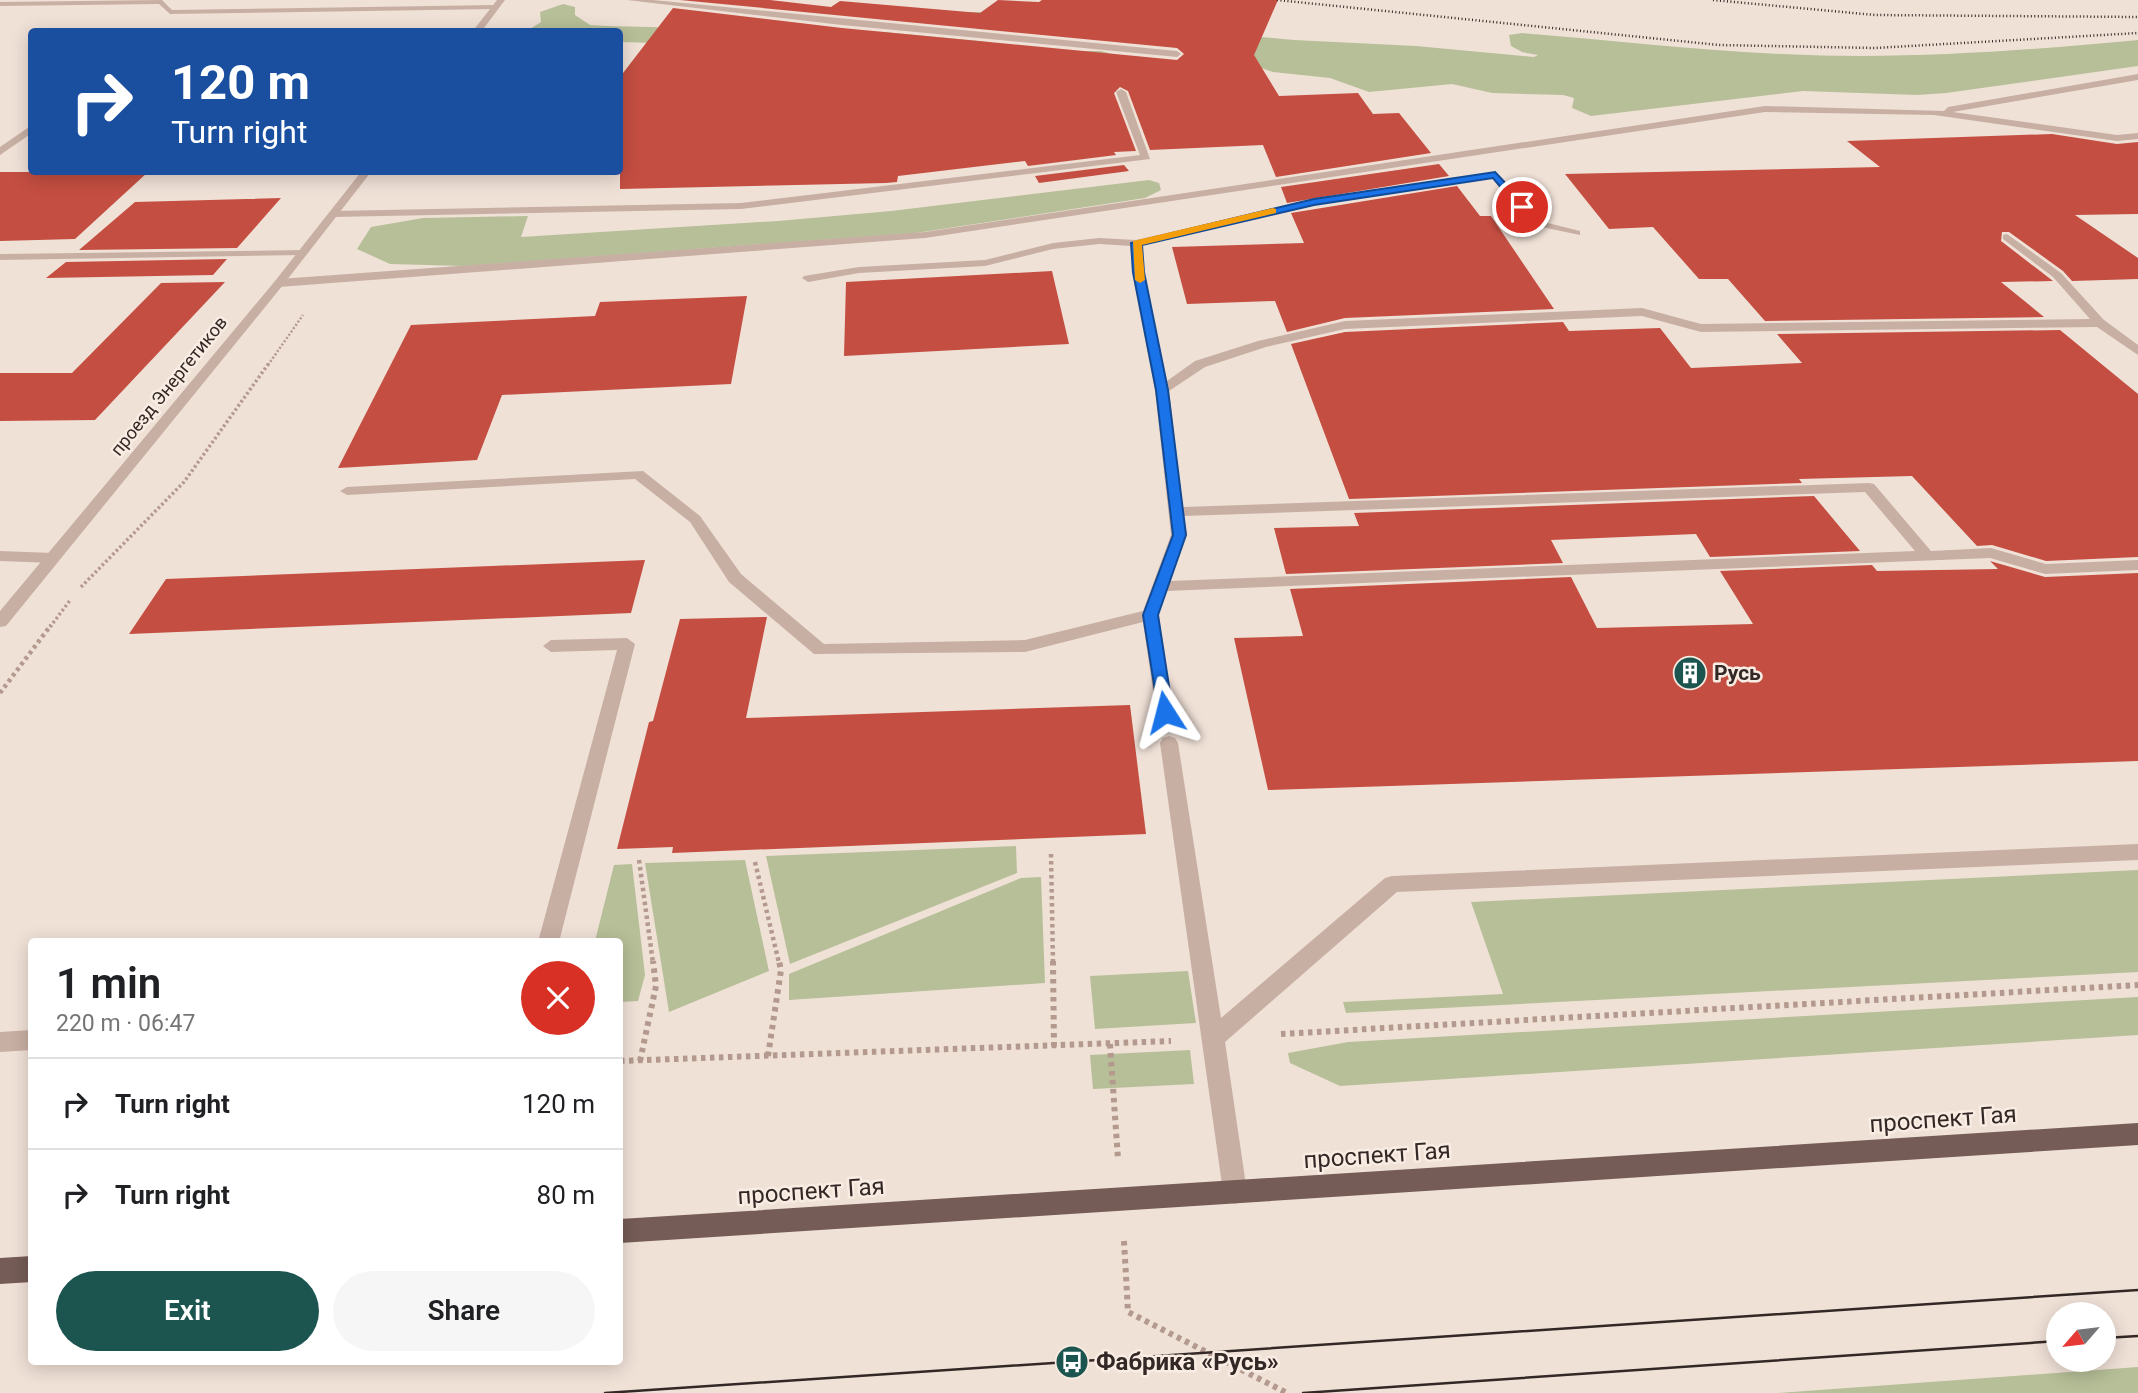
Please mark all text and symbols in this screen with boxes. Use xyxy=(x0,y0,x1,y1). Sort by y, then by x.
text: 120 m xyxy=(171,54,310,111)
icon: right xyxy=(56,56,147,147)
text: Turn right xyxy=(171,113,307,151)
pin xyxy=(1492,177,1552,237)
icon: arrive xyxy=(1503,188,1541,226)
street label: проезд Энергетиков xyxy=(106,312,231,459)
building icon: Русь xyxy=(1671,654,1709,692)
place label: Русь xyxy=(1714,661,1761,685)
position arrow xyxy=(1128,675,1202,749)
text: 1 min xyxy=(56,959,161,1008)
button: close xyxy=(521,961,595,1035)
text: 220 m · 06:47 xyxy=(56,1010,195,1037)
icon: right xyxy=(56,1085,94,1123)
text: Turn right xyxy=(115,1089,230,1119)
text: 120 m xyxy=(522,1089,595,1119)
street label: проспект Гая xyxy=(1868,1100,2018,1138)
street label: проспект Гая xyxy=(1302,1136,1452,1174)
street label: проспект Гая xyxy=(736,1172,886,1210)
icon: right xyxy=(56,1176,94,1214)
text: Turn right xyxy=(115,1180,230,1210)
text: 80 m xyxy=(537,1180,595,1210)
button: Exit xyxy=(56,1271,319,1351)
button: Share xyxy=(333,1271,595,1351)
north arrow xyxy=(2046,1302,2116,1372)
map controls xyxy=(2046,1302,2116,1372)
bus stop icon: Фабрика «Русь» xyxy=(1053,1343,1091,1381)
place label: Фабрика «Русь» xyxy=(1096,1348,1279,1376)

